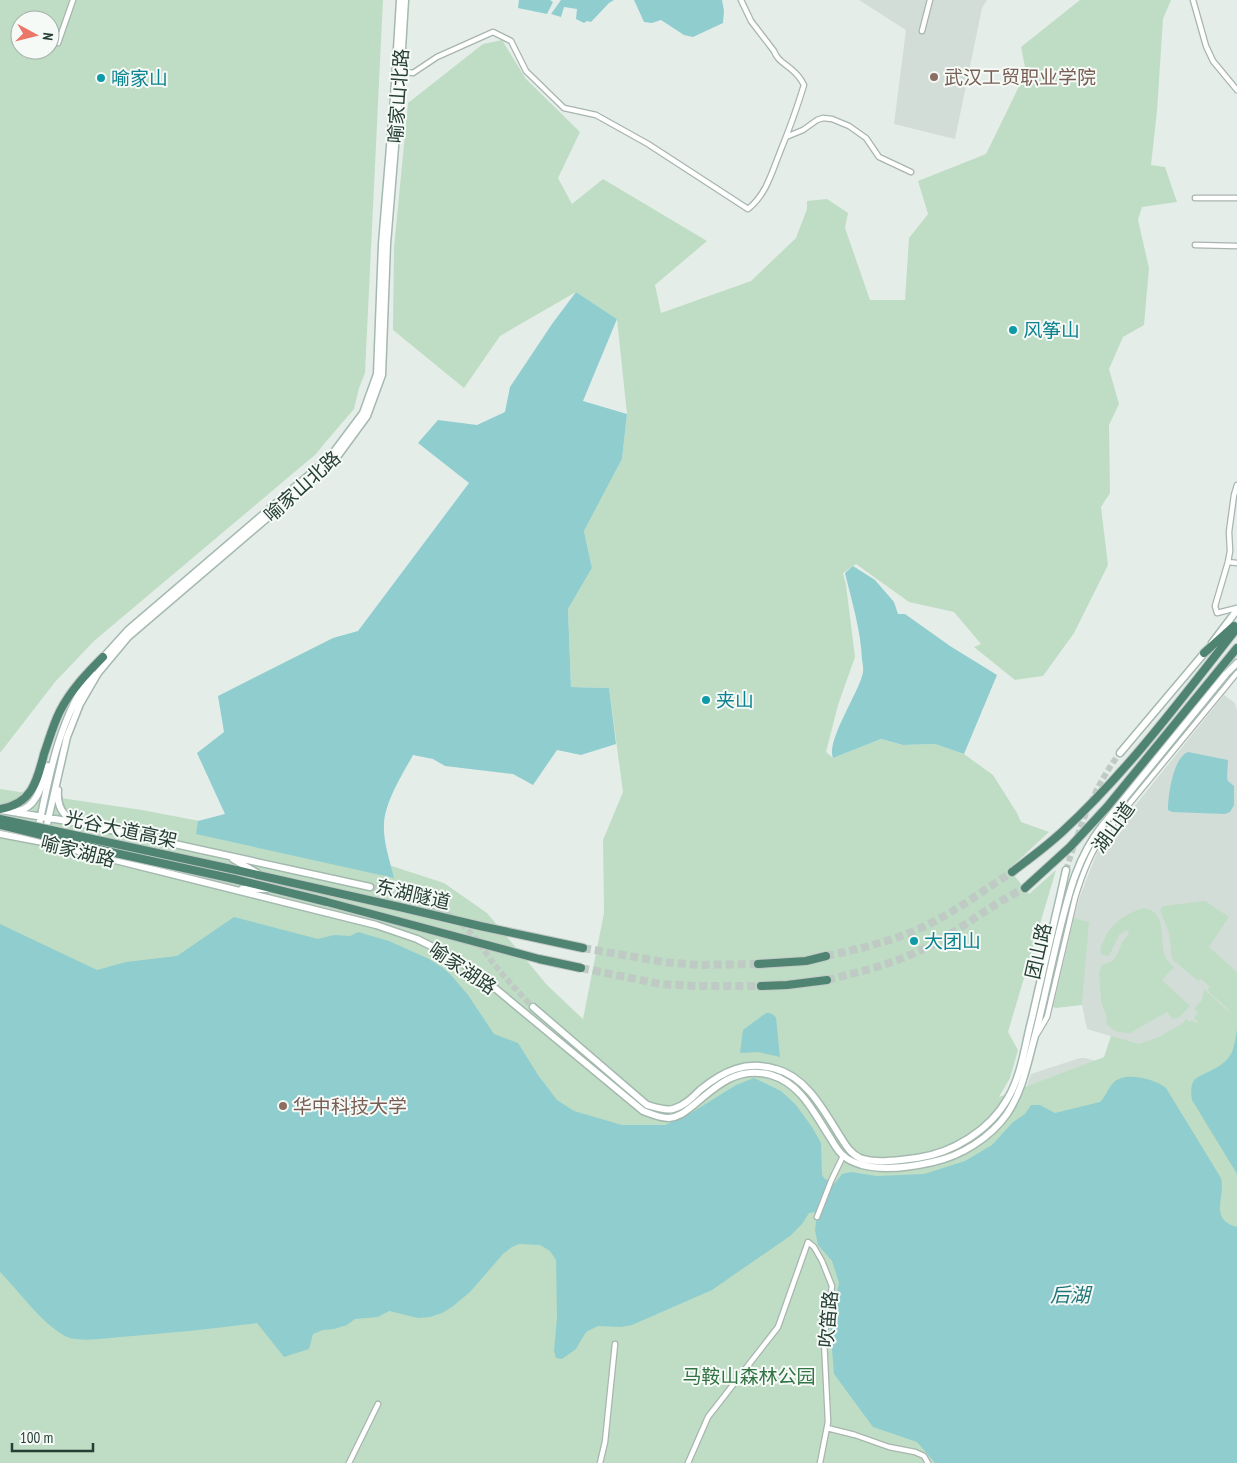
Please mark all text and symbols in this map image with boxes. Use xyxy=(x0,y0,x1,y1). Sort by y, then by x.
north arrow xyxy=(10,10,60,60)
text: N xyxy=(39,32,57,41)
street label: 喻家山北路 xyxy=(383,48,413,144)
place label: 武汉工贸职业学院 xyxy=(944,65,1096,89)
place label: 喻家山 xyxy=(111,66,168,90)
marker: 武汉工贸职业学院 xyxy=(928,71,940,83)
marker: 喻家山 xyxy=(95,72,107,84)
place label: 风筝山 xyxy=(1023,318,1080,342)
marker: 风筝山 xyxy=(1007,324,1019,336)
street label: 喻家山北路 xyxy=(259,445,345,527)
place label: 夹山 xyxy=(716,688,754,712)
marker: 夹山 xyxy=(700,694,712,706)
street label: 湖山道 xyxy=(1087,797,1139,857)
street label: 光谷大道高架 xyxy=(63,805,179,853)
street label: 喻家湖路 xyxy=(38,830,118,872)
street label: 东湖隧道 xyxy=(373,874,453,914)
street label: 团山路 xyxy=(1020,921,1056,981)
place label: 大团山 xyxy=(924,929,981,953)
marker: 大团山 xyxy=(908,935,920,947)
street label: 喻家湖路 xyxy=(425,937,501,999)
place label: 华中科技大学 xyxy=(293,1094,407,1118)
marker: 华中科技大学 xyxy=(277,1100,289,1112)
water label: 后湖 xyxy=(1050,1282,1093,1308)
street label: 吹笛路 xyxy=(814,1290,842,1348)
park label: 马鞍山森林公园 xyxy=(682,1364,816,1388)
scale bar xyxy=(12,1420,94,1452)
text: 100 m xyxy=(20,1428,53,1447)

